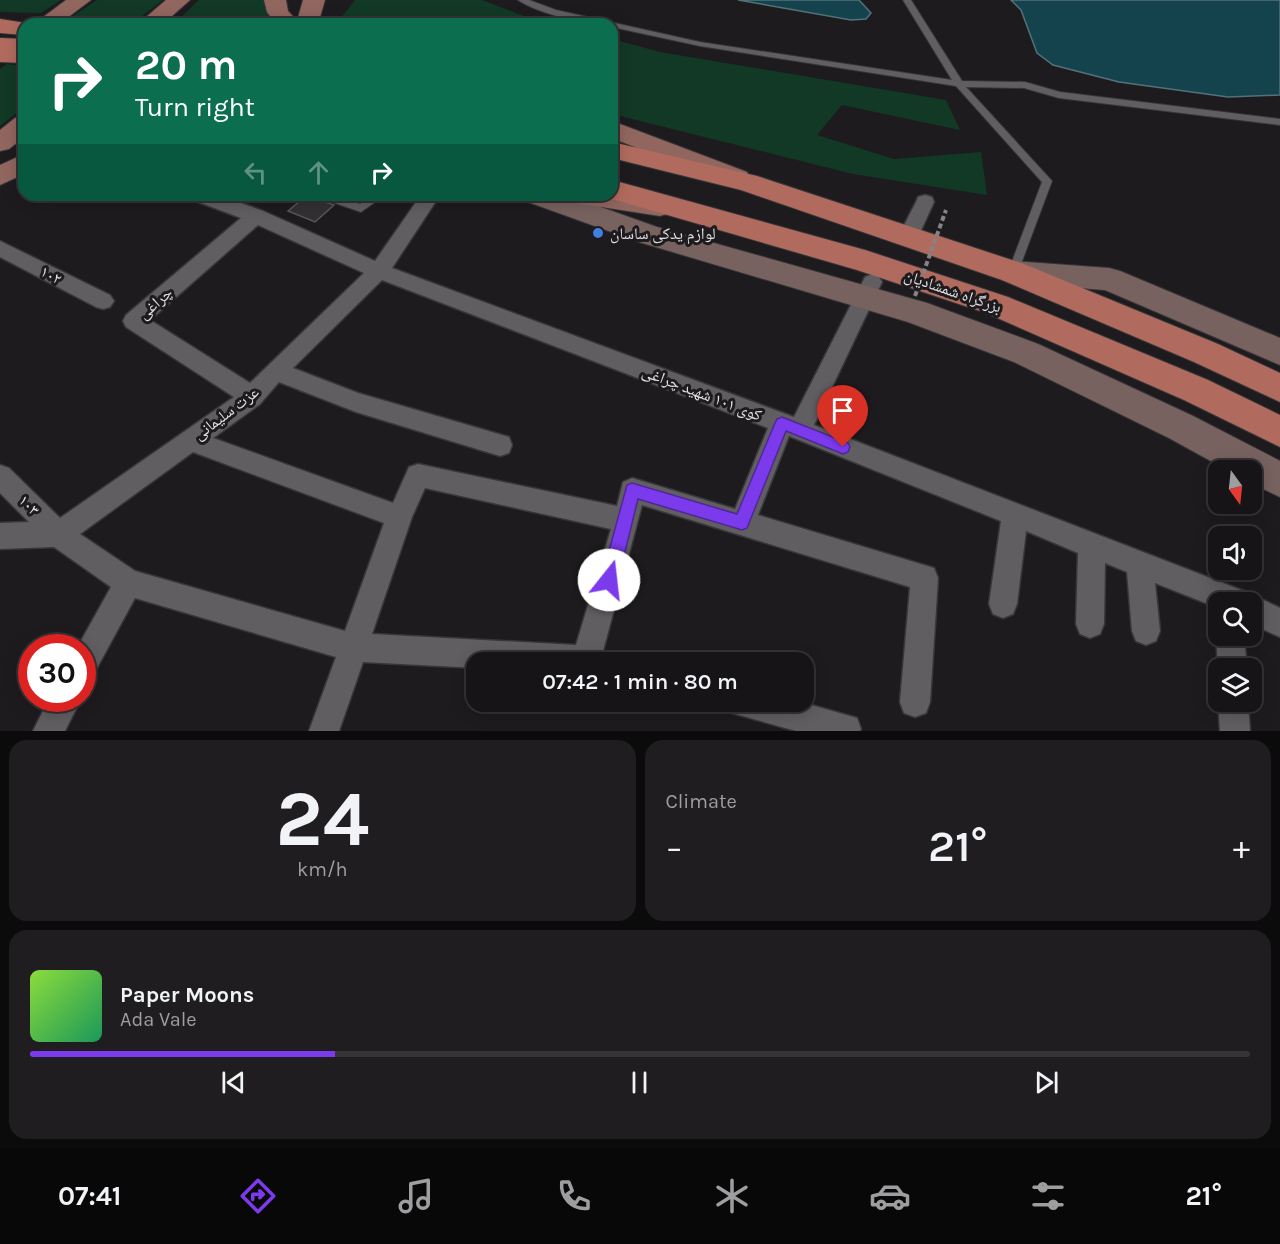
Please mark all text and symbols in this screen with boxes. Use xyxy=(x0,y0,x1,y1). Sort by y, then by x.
text: 20 m xyxy=(135,40,237,90)
icon: right xyxy=(36,42,114,120)
text: Turn right xyxy=(135,91,255,123)
icon: left xyxy=(239,156,272,189)
icon: ahead xyxy=(302,156,335,189)
icon: right xyxy=(365,156,398,189)
place label: لوازم یدکی ساسان xyxy=(610,224,716,244)
marker: لوازم یدکی ساسان xyxy=(591,226,605,240)
street label: ۱۰۲ xyxy=(37,262,65,288)
street label: بزرگراه شمشادیان xyxy=(902,265,1004,317)
street label: چراغی xyxy=(134,283,177,324)
street label: کوی ۱۰۱ شهید چراغی xyxy=(639,361,765,426)
street label: عزت سلیمانی xyxy=(190,382,263,445)
pin xyxy=(817,385,868,447)
icon: arrive xyxy=(826,394,859,427)
north arrow xyxy=(1208,460,1262,514)
map controls xyxy=(1208,460,1262,712)
street label: ۱۰۳ xyxy=(15,491,43,519)
button: sound xyxy=(1208,526,1262,580)
position arrow xyxy=(577,548,641,612)
button: search xyxy=(1208,592,1262,646)
speed limit sign: 30 xyxy=(18,634,96,712)
button: layers xyxy=(1208,658,1262,712)
text: 07:42 · 1 min · 80 m xyxy=(542,669,738,695)
text: 24 xyxy=(275,773,369,865)
text: Climate xyxy=(666,790,737,813)
text: 21° xyxy=(928,820,988,872)
text: − xyxy=(666,828,683,866)
text: + xyxy=(1233,828,1250,866)
text: km/h xyxy=(297,858,348,881)
text: Paper Moons xyxy=(120,982,254,1008)
text: Ada Vale xyxy=(120,1008,197,1031)
icon: previous xyxy=(217,1066,250,1099)
icon: pause xyxy=(623,1066,656,1099)
icon: next xyxy=(1030,1066,1063,1099)
icon: directions xyxy=(237,1175,279,1217)
icon: music xyxy=(395,1175,437,1217)
icon: phone xyxy=(553,1175,595,1217)
icon: climate xyxy=(711,1175,753,1217)
icon: car xyxy=(869,1175,911,1217)
icon: filters xyxy=(1027,1175,1069,1217)
text: 07:41 xyxy=(58,1180,121,1212)
text: 21° xyxy=(1185,1180,1222,1212)

